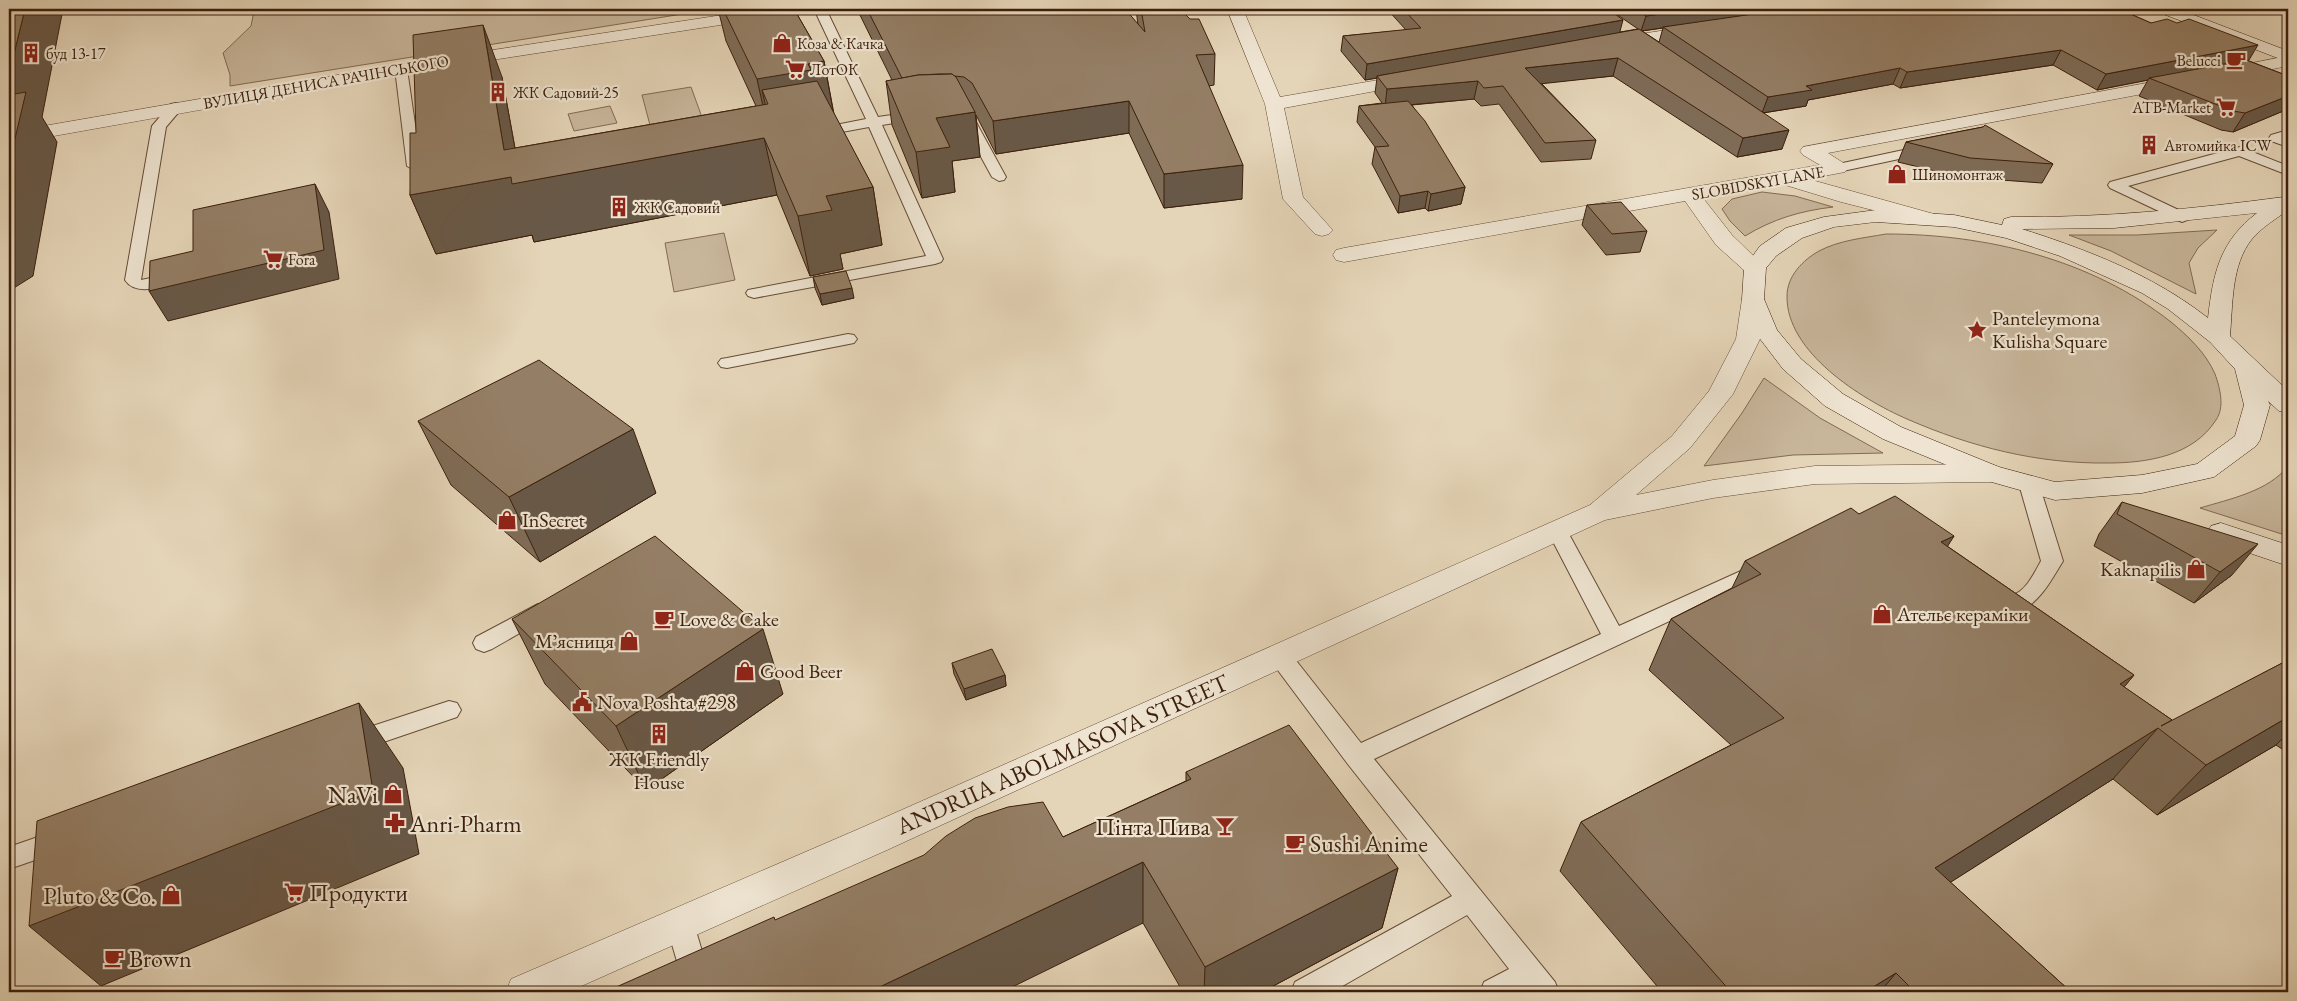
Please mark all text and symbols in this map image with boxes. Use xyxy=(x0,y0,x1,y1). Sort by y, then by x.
shop icon: Коза & Качка xyxy=(771,32,793,54)
place label: Коза & Качка xyxy=(797,33,884,54)
building icon: буд 13-17 xyxy=(20,42,42,64)
place label: буд 13-17 xyxy=(46,43,106,64)
cafe icon: Belucci xyxy=(2225,49,2247,71)
street label: ВУЛИЦЯ ДЕНИСА РАЧІНСЬКОГО xyxy=(202,50,450,114)
place label: Belucci xyxy=(2176,50,2221,71)
supermarket icon: ЛотОК xyxy=(784,58,806,80)
place label: ЛотОК xyxy=(810,59,859,80)
building icon: ЖК Садовий-25 xyxy=(487,81,509,103)
place label: ЖК Садовий-25 xyxy=(512,82,619,103)
supermarket icon: ATB-Market xyxy=(2215,96,2237,118)
place label: ATB-Market xyxy=(2131,97,2211,118)
building icon: Автомийка ICW xyxy=(2138,134,2160,156)
place label: Автомийка ICW xyxy=(2163,135,2272,156)
street label: SLOBIDSKYI LANE xyxy=(1690,161,1826,205)
shop icon: Шиномонтаж xyxy=(1886,163,1908,185)
place label: Шиномонтаж xyxy=(1912,164,2003,185)
building icon: ЖК Садовий xyxy=(608,196,630,218)
place label: ЖК Садовий xyxy=(633,197,721,218)
supermarket icon: Fora xyxy=(262,248,284,270)
place label: Fora xyxy=(288,249,316,270)
place label: Panteleymona Kulisha Square xyxy=(1992,305,2108,354)
place icon: Panteleymona Kulisha Square xyxy=(1966,319,1988,341)
place label: InSecret xyxy=(522,507,586,533)
shop icon: InSecret xyxy=(496,509,518,531)
place label: Kaknapilis xyxy=(2100,556,2181,582)
shop icon: Kaknapilis xyxy=(2185,558,2207,580)
place label: Ательє кераміки xyxy=(1896,601,2029,627)
shop icon: Ательє кераміки xyxy=(1871,603,1893,625)
place label: Love & Cake xyxy=(679,606,779,632)
cafe icon: Love & Cake xyxy=(653,608,675,630)
place label: Мʼясниця xyxy=(535,628,614,654)
shop icon: Мʼясниця xyxy=(618,630,640,652)
place label: Good Beer xyxy=(760,658,843,684)
shop icon: Good Beer xyxy=(734,660,756,682)
street label: ANDRIIA ABOLMASOVA STREET xyxy=(890,666,1234,842)
place label: Nova Poshta #298 xyxy=(597,689,736,715)
public building icon: Nova Poshta #298 xyxy=(571,691,593,713)
building icon: ЖК Friendly House xyxy=(648,723,670,745)
place label: ЖК Friendly House xyxy=(608,746,710,795)
place label: NaVi xyxy=(328,779,378,810)
shop icon: NaVi xyxy=(382,783,404,805)
place label: Anri-Pharm xyxy=(409,808,522,839)
place label: Пінта Пива xyxy=(1095,811,1210,842)
pharmacy icon: Anri-Pharm xyxy=(384,812,406,834)
bar icon: Пінта Пива xyxy=(1214,815,1236,837)
place label: Sushi Anime xyxy=(1310,828,1428,859)
cafe icon: Sushi Anime xyxy=(1284,832,1306,854)
place label: Продукти xyxy=(309,877,408,908)
place label: Pluto & Co. xyxy=(43,880,156,911)
supermarket icon: Продукти xyxy=(283,881,305,903)
shop icon: Pluto & Co. xyxy=(160,884,182,906)
place label: Brown xyxy=(129,943,192,974)
cafe icon: Brown xyxy=(103,947,125,969)

